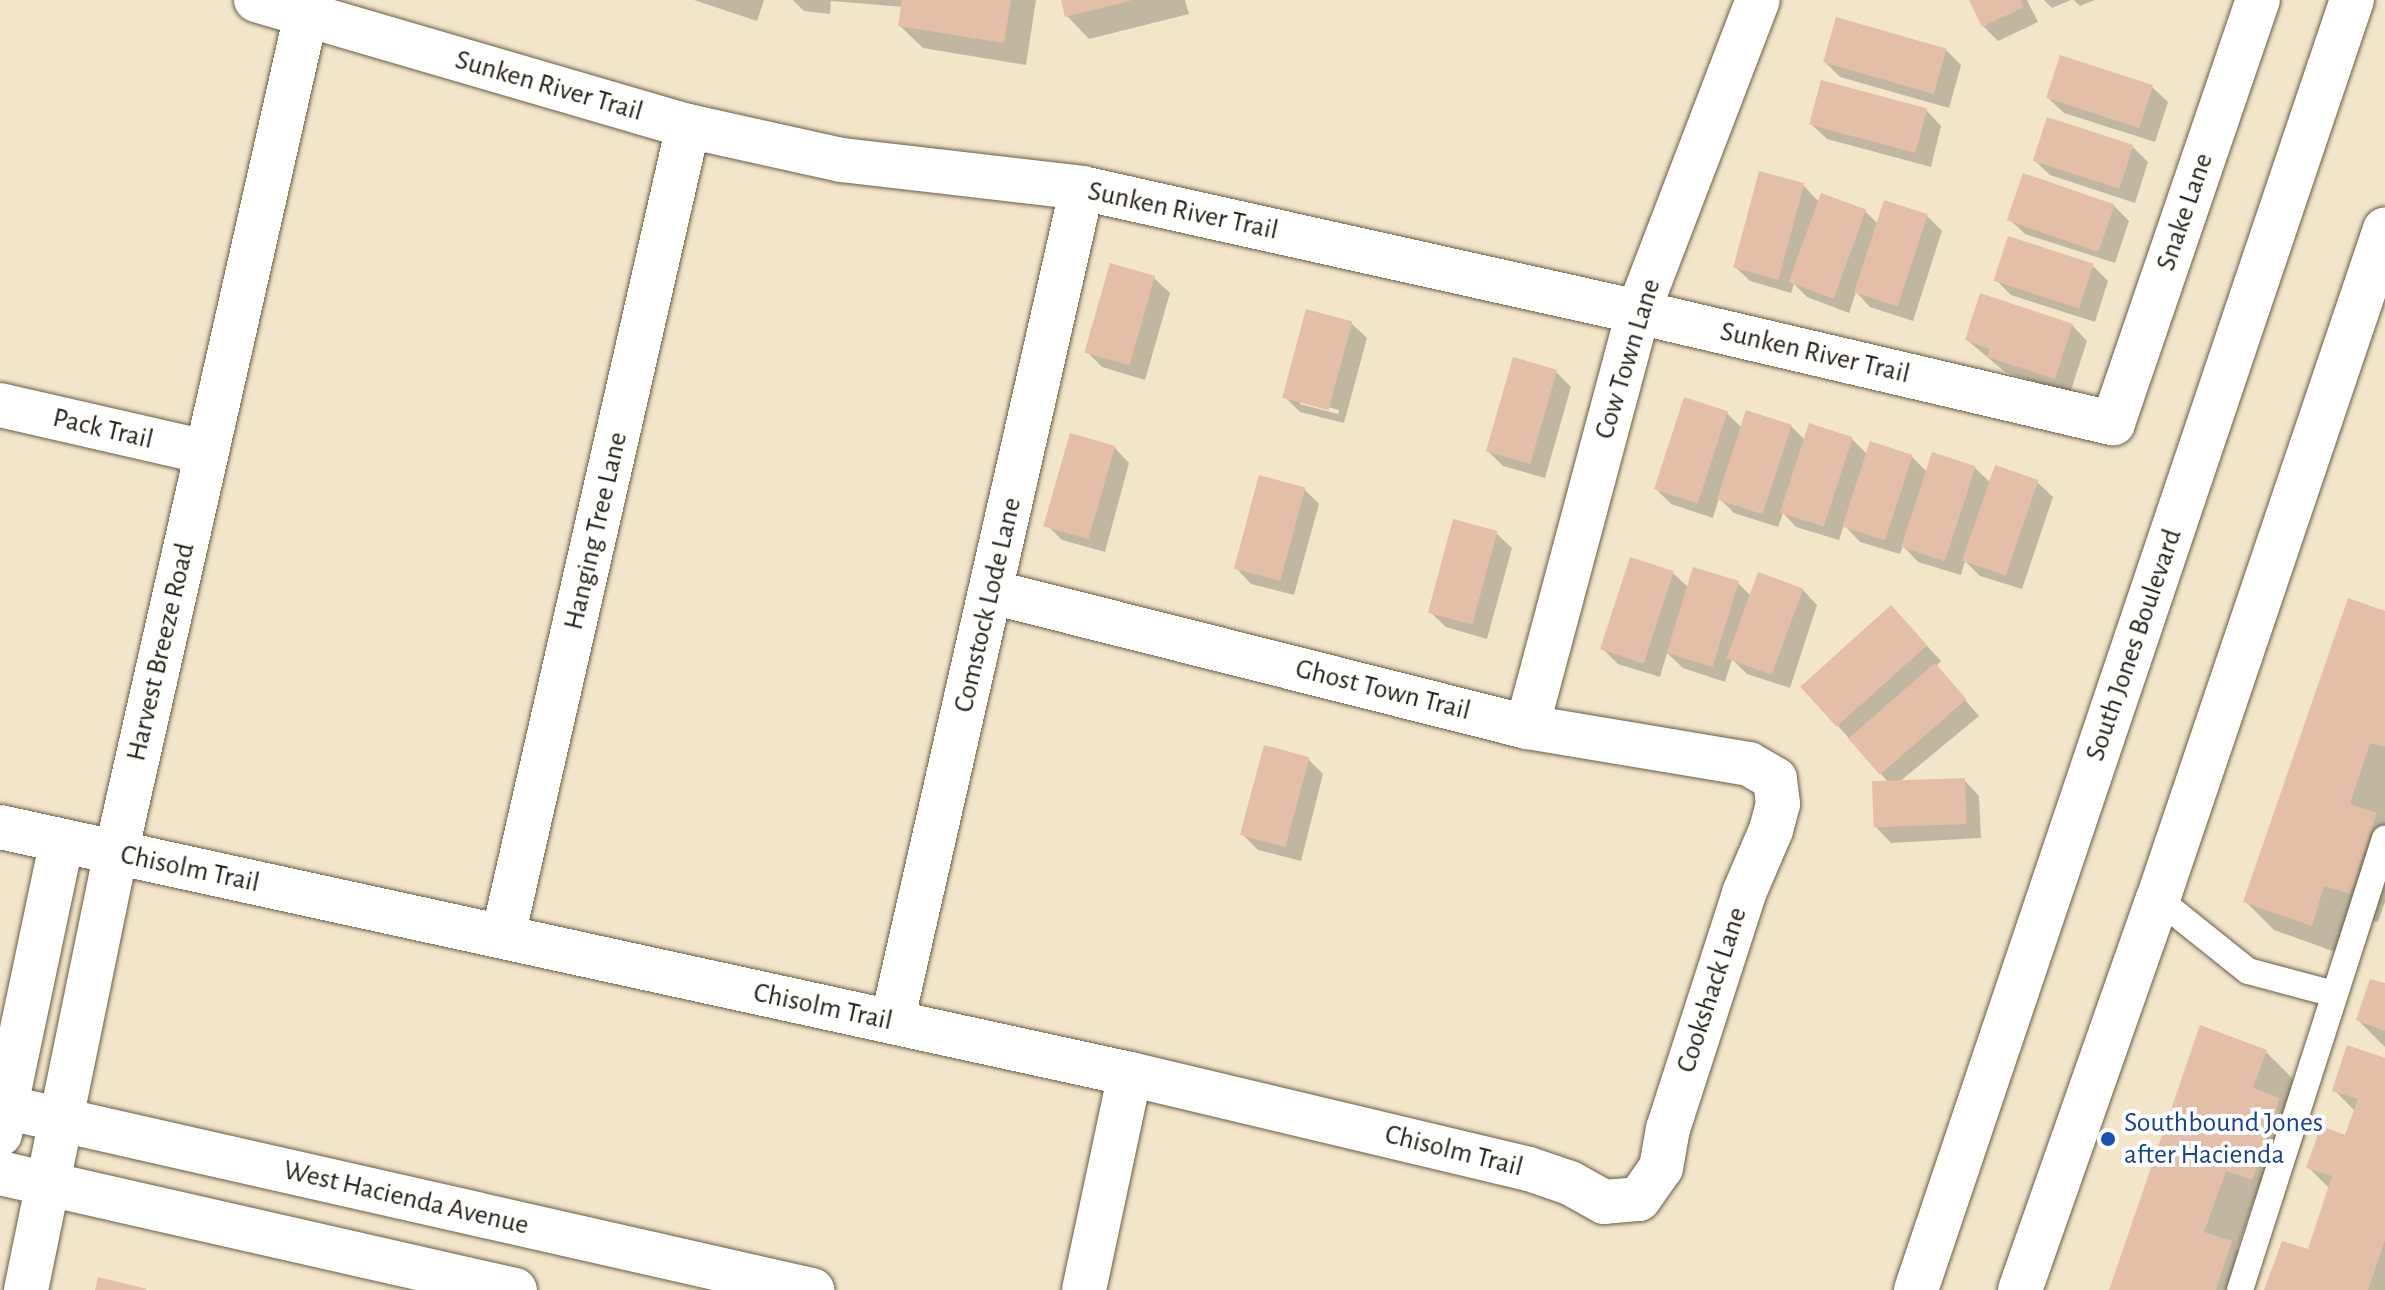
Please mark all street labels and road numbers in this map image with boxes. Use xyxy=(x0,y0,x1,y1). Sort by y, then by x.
street label: Sunken River Trail xyxy=(451,43,647,129)
street label: Snake Lane xyxy=(2149,149,2221,275)
street label: Sunken River Trail xyxy=(1085,174,1281,248)
street label: Cow Town Lane xyxy=(1588,275,1668,443)
street label: Sunken River Trail xyxy=(1717,315,1913,391)
street label: Pack Trail xyxy=(49,401,157,457)
street label: Hanging Tree Lane xyxy=(557,429,635,633)
street label: Comstock Lode Lane xyxy=(947,494,1029,716)
street label: South Jones Boulevard xyxy=(2079,525,2189,765)
street label: Harvest Breeze Road xyxy=(120,540,202,764)
street label: Ghost Town Trail xyxy=(1292,652,1474,728)
street label: Chisolm Trail xyxy=(117,838,263,900)
street label: Cookshack Lane xyxy=(1669,903,1755,1077)
street label: Chisolm Trail xyxy=(750,976,896,1038)
street label: Chisolm Trail xyxy=(1381,1118,1527,1184)
street label: West Hacienda Avenue xyxy=(280,1153,532,1243)

